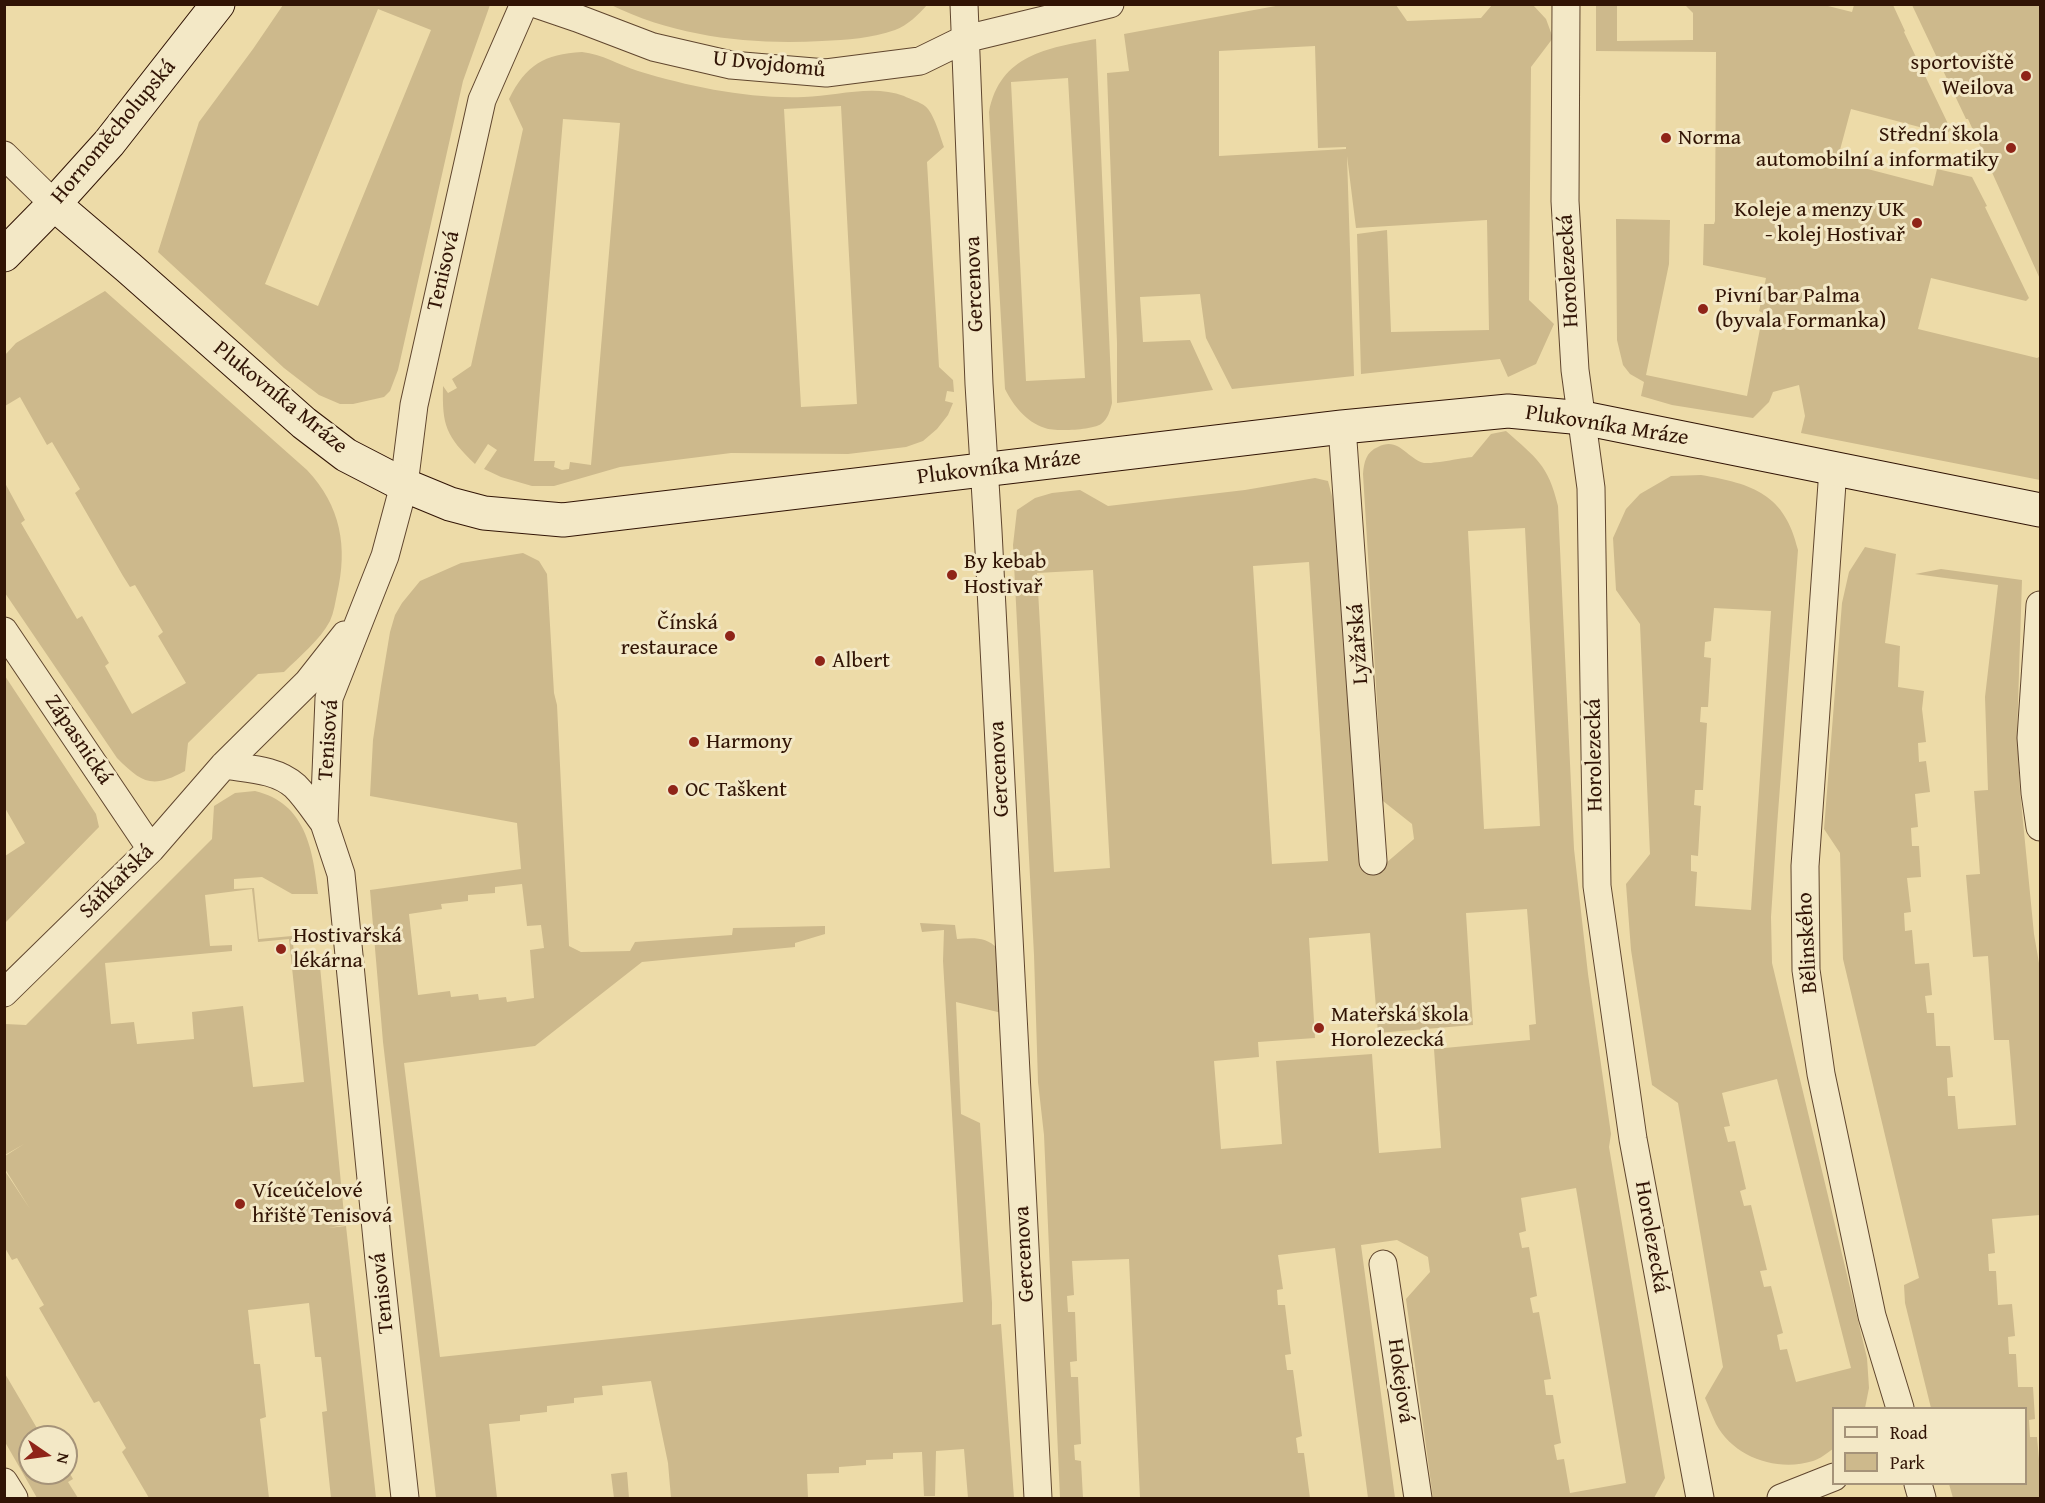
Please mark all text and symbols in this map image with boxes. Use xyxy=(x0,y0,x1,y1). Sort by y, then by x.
street label: U Dvojdomů xyxy=(711,46,827,84)
place label: sportoviště Weilova xyxy=(1911,50,2014,101)
street label: Hornoměcholupská xyxy=(46,55,182,209)
marker: sportoviště Weilova xyxy=(2019,69,2033,83)
place label: Střední škola automobilní a informatiky xyxy=(1756,122,1999,174)
place label: Norma xyxy=(1678,125,1741,151)
marker: Norma xyxy=(1659,131,1673,145)
marker: Střední škola automobilní a informatiky xyxy=(2004,141,2018,155)
place label: Koleje a menzy UK - kolej Hostivař xyxy=(1734,197,1905,248)
street label: Horolezecká xyxy=(1553,214,1585,328)
marker: Koleje a menzy UK - kolej Hostivař xyxy=(1910,216,1924,230)
street label: Tenisová xyxy=(422,228,466,314)
street label: Gercenova xyxy=(960,235,990,333)
place label: Pivní bar Palma (byvala Formanka) xyxy=(1715,283,1886,334)
marker: Pivní bar Palma (byvala Formanka) xyxy=(1696,302,1710,316)
street label: Plukovníka Mráze xyxy=(208,336,352,460)
street label: Plukovníka Mráze xyxy=(1524,400,1690,452)
street label: Plukovníka Mráze xyxy=(916,445,1082,491)
place label: By kebab Hostivař xyxy=(964,549,1046,600)
marker: By kebab Hostivař xyxy=(945,568,959,582)
street label: Lyžařská xyxy=(1343,603,1375,685)
place label: Čínská restaurace xyxy=(621,610,718,662)
marker: Čínská restaurace xyxy=(723,629,737,643)
place label: Albert xyxy=(832,648,890,674)
marker: Albert xyxy=(813,654,827,668)
street label: Zápasnická xyxy=(38,690,118,790)
street label: Horolezecká xyxy=(1581,698,1609,812)
street label: Tenisová xyxy=(313,699,345,781)
street label: Gercenova xyxy=(984,720,1016,818)
place label: Harmony xyxy=(706,729,793,755)
marker: Harmony xyxy=(687,735,701,749)
place label: OC Taškent xyxy=(685,777,787,803)
marker: OC Taškent xyxy=(666,783,680,797)
street label: Sáňkařská xyxy=(74,839,160,925)
street label: Bělinského xyxy=(1792,892,1824,994)
place label: Hostivařská lékárna xyxy=(293,923,402,974)
marker: Hostivařská lékárna xyxy=(274,942,288,956)
place label: Mateřská škola Horolezecká xyxy=(1331,1002,1469,1054)
marker: Mateřská škola Horolezecká xyxy=(1312,1021,1326,1035)
place label: Víceúčelové hřiště Tenisová xyxy=(252,1178,392,1230)
street label: Horolezecká xyxy=(1628,1179,1674,1295)
marker: Víceúčelové hřiště Tenisová xyxy=(233,1197,247,1211)
street label: Gercenova xyxy=(1009,1205,1041,1303)
street label: Tenisová xyxy=(366,1251,400,1335)
street label: Hokejová xyxy=(1381,1337,1419,1425)
legend xyxy=(1832,1407,2027,1485)
text: Road xyxy=(1890,1419,1928,1446)
north arrow xyxy=(18,1425,78,1485)
text: Park xyxy=(1890,1449,1925,1476)
text: N xyxy=(51,1451,76,1467)

